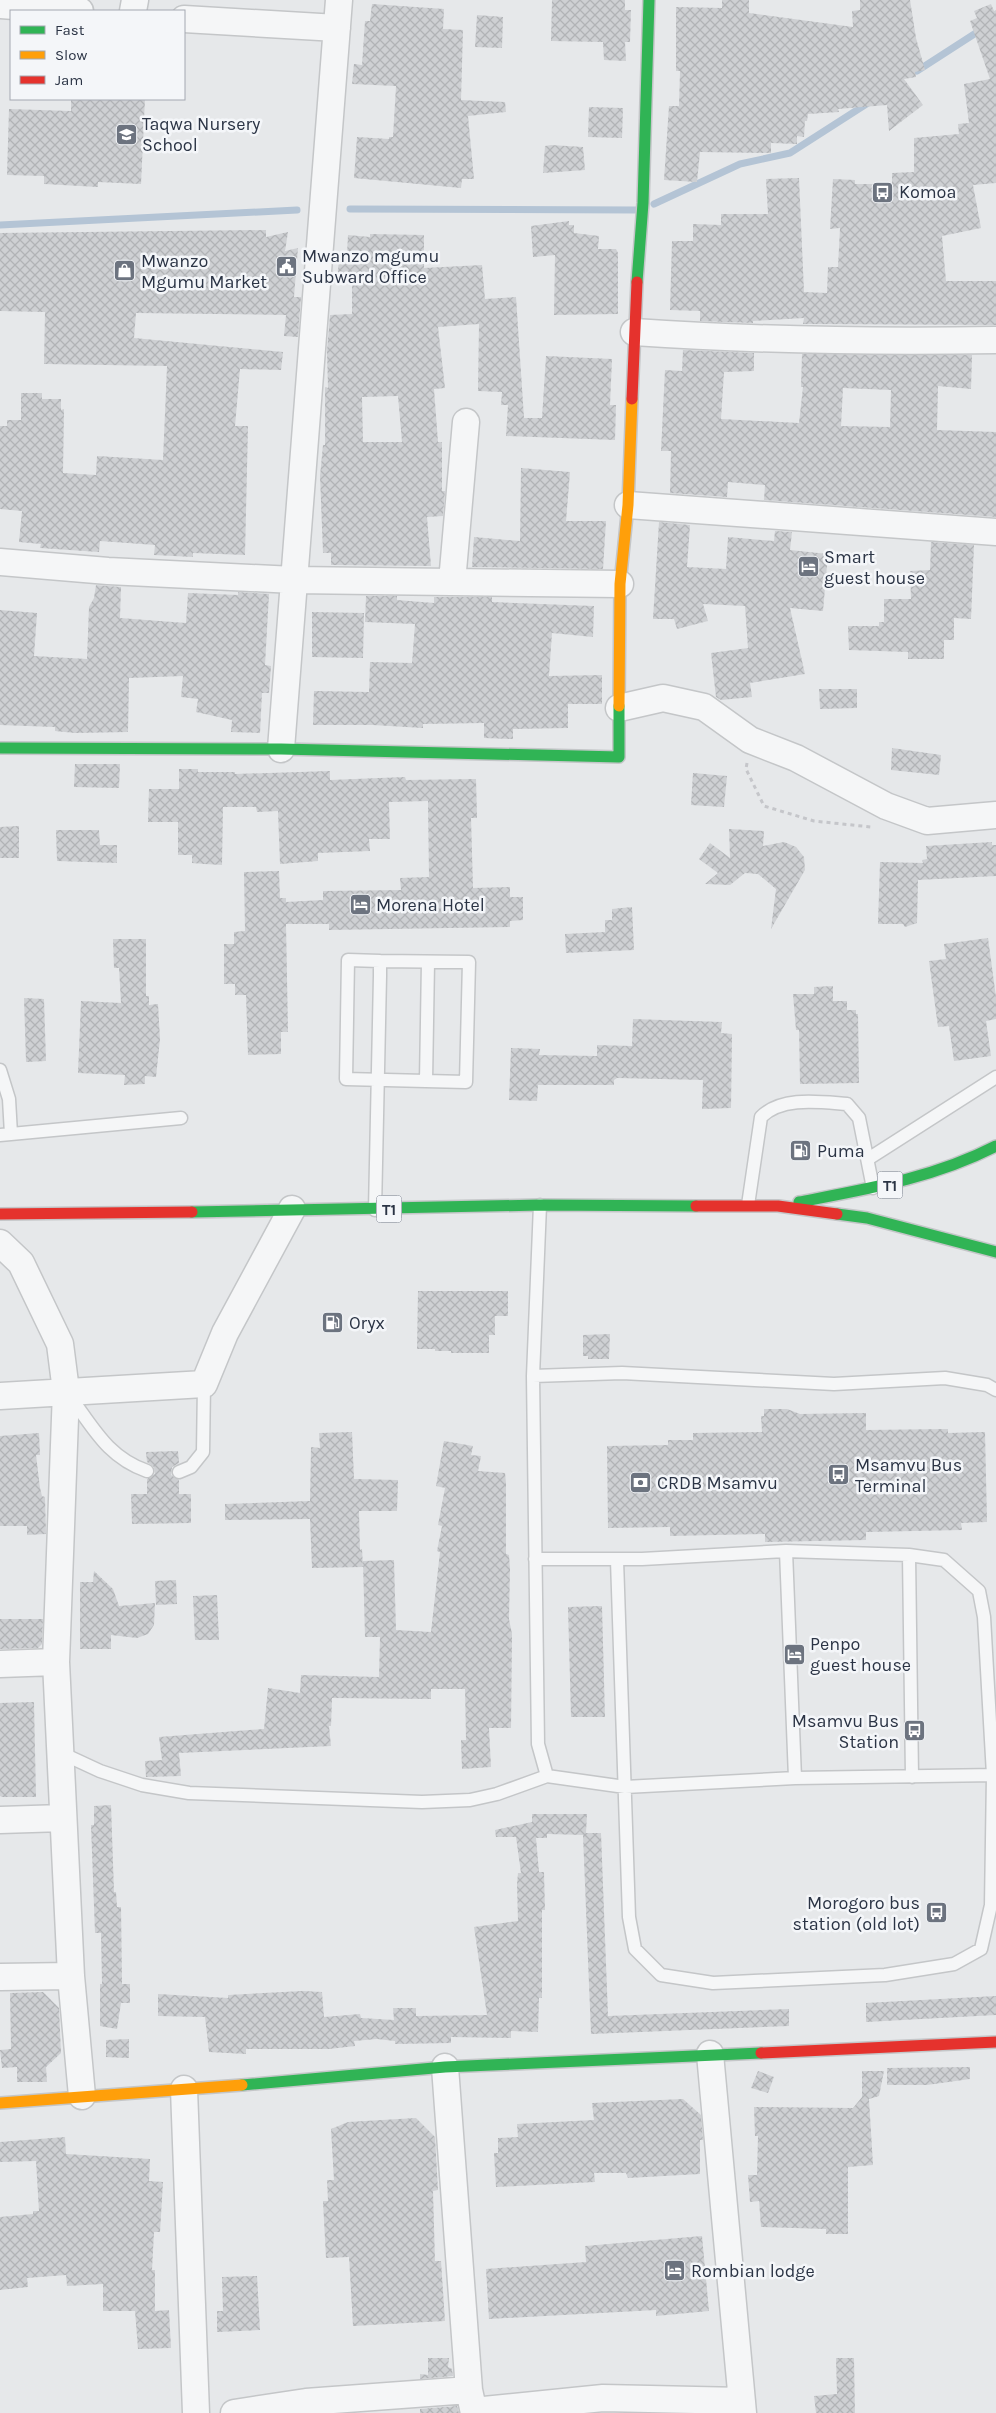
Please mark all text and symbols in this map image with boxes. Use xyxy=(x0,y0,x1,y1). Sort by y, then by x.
legend xyxy=(10,10,185,100)
text: Fast xyxy=(55,21,85,39)
text: Slow xyxy=(55,46,87,64)
text: Jam xyxy=(55,71,83,89)
place label: Taqwa Nursery School xyxy=(142,113,261,156)
school or university icon: Taqwa Nursery School xyxy=(114,122,138,146)
bus stop icon: Komoa xyxy=(871,180,895,204)
place label: Komoa xyxy=(899,181,956,203)
place label: Mwanzo mgumu Subward Office xyxy=(302,245,439,288)
place label: Mwanzo Mgumu Market xyxy=(141,250,267,293)
public building icon: Mwanzo mgumu Subward Office xyxy=(274,254,298,278)
shop icon: Mwanzo Mgumu Market xyxy=(113,259,137,283)
place label: Smart guest house xyxy=(824,546,925,589)
hotel icon: Smart guest house xyxy=(796,555,820,579)
hotel icon: Morena Hotel xyxy=(348,893,372,917)
place label: Morena Hotel xyxy=(376,894,485,916)
fuel station icon: Puma xyxy=(789,1139,813,1163)
place label: Puma xyxy=(817,1140,865,1162)
road number: T1 xyxy=(878,1172,902,1198)
road number: T1 xyxy=(376,1196,402,1222)
fuel station icon: Oryx xyxy=(321,1311,345,1335)
place label: Oryx xyxy=(349,1312,385,1334)
place label: Msamvu Bus Terminal xyxy=(855,1454,962,1497)
bus stop icon: Msamvu Bus Terminal xyxy=(827,1463,851,1487)
bank icon: CRDB Msamvu xyxy=(629,1471,653,1495)
place label: CRDB Msamvu xyxy=(657,1472,778,1494)
place label: Penpo guest house xyxy=(810,1633,911,1676)
hotel icon: Penpo guest house xyxy=(782,1642,806,1666)
place label: Msamvu Bus Station xyxy=(792,1710,899,1753)
bus stop icon: Msamvu Bus Station xyxy=(903,1719,927,1743)
place label: Morogoro bus station (old lot) xyxy=(792,1892,920,1935)
bus stop icon: Morogoro bus station (old lot) xyxy=(924,1901,948,1925)
hotel icon: Rombian lodge xyxy=(663,2259,687,2283)
place label: Rombian lodge xyxy=(691,2260,815,2282)

